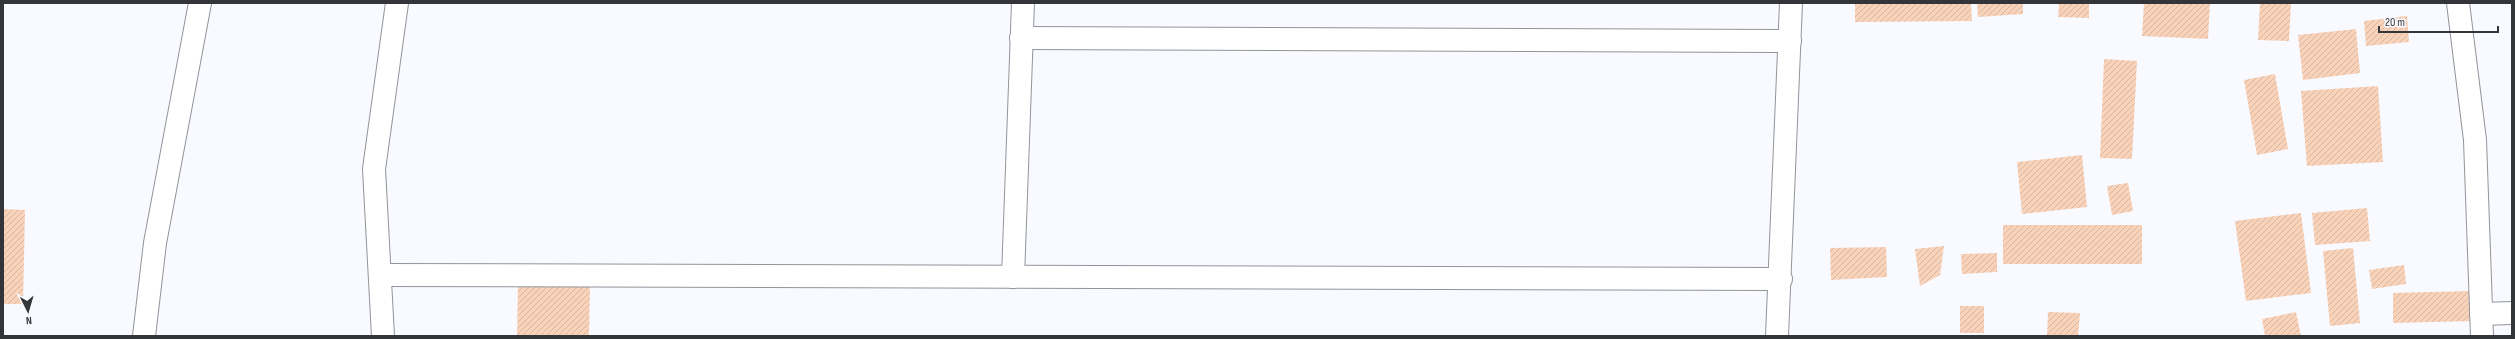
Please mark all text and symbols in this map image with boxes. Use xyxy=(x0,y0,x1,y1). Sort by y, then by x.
scale bar xyxy=(2379,8,2498,34)
text: 20 m xyxy=(2385,15,2405,30)
north arrow xyxy=(8,291,48,331)
text: N xyxy=(25,314,32,327)

